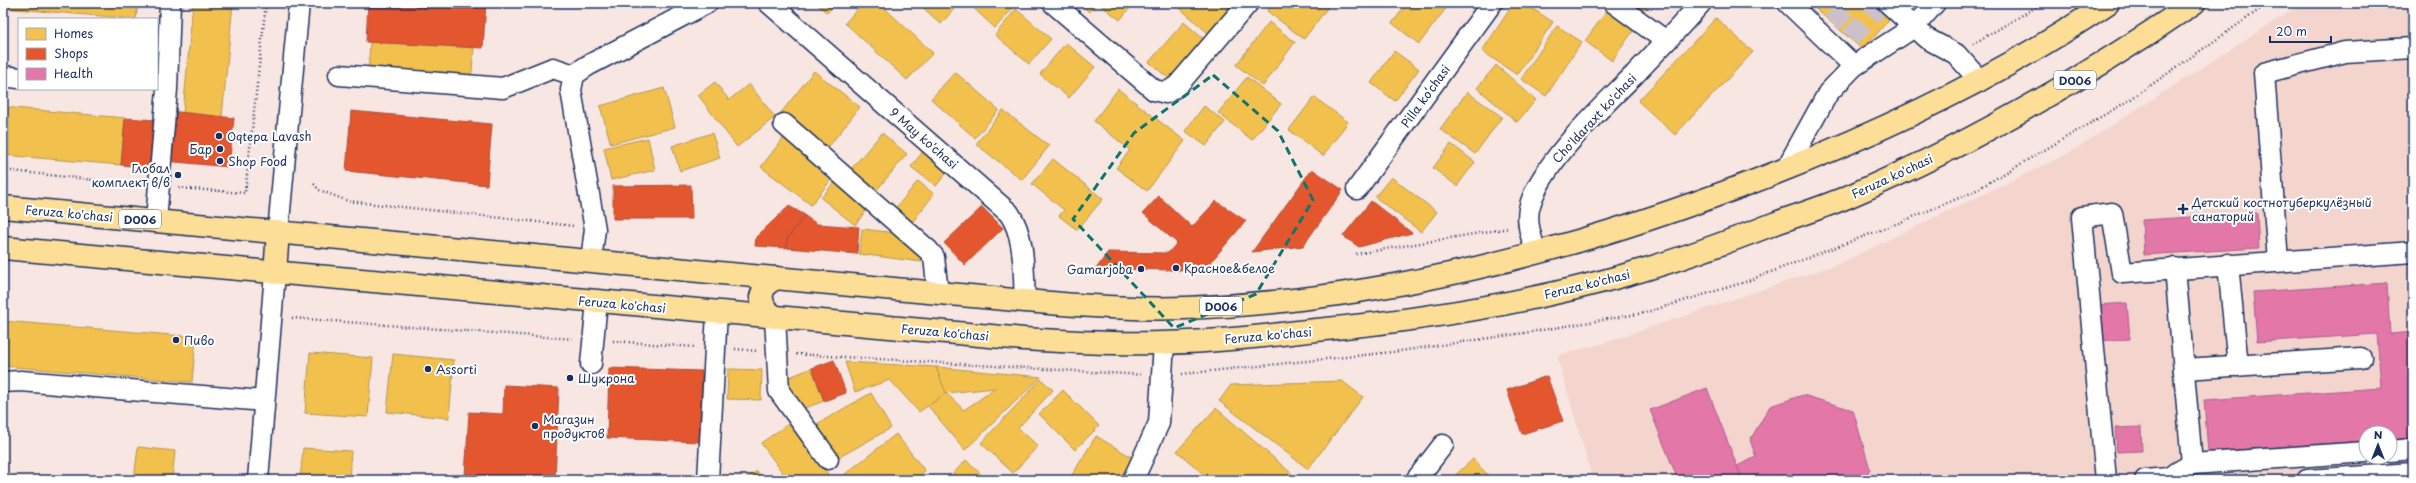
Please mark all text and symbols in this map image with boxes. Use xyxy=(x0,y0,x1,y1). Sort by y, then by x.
legend xyxy=(18,18,158,90)
scale bar xyxy=(2270,18,2331,44)
text: 20 m xyxy=(2276,22,2307,40)
text: Homes xyxy=(54,24,93,42)
text: Shops xyxy=(54,44,89,62)
street label: Pilla ko‘chasi xyxy=(1396,61,1454,131)
text: Health xyxy=(54,64,93,82)
street label: Cho'ldaraxt ko'chasi xyxy=(1548,69,1640,167)
road number: D006 xyxy=(2054,71,2096,89)
street label: 9 May ko'chasi xyxy=(886,103,962,173)
place label: Oqtepa Lavash xyxy=(227,127,311,145)
marker: Oqtepa Lavash xyxy=(214,131,224,141)
place label: Бар xyxy=(190,140,212,158)
marker: Бар xyxy=(215,144,225,154)
street label: Feruza ko'chasi xyxy=(1848,149,1936,203)
place label: Shop Food xyxy=(228,152,287,170)
marker: Shop Food xyxy=(215,156,225,166)
place label: Глобал комплект в/в xyxy=(91,159,170,191)
marker: Глобал комплект в/в xyxy=(173,170,183,180)
place label: Детский костнотуберкулёзный санаторий xyxy=(2191,193,2372,225)
street label: Feruza ko'chasi xyxy=(24,200,114,226)
marker: Детский костнотуберкулёзный санаторий xyxy=(2177,203,2189,215)
road number: D006 xyxy=(119,210,161,228)
place label: Красное&белое xyxy=(1184,259,1275,277)
place label: Gamarjoba xyxy=(1067,260,1134,278)
marker: Красное&белое xyxy=(1171,263,1181,273)
marker: Gamarjoba xyxy=(1136,264,1146,274)
street label: Feruza ko'chasi xyxy=(1542,265,1632,303)
street label: Feruza ko'chasi xyxy=(577,291,667,317)
road number: D006 xyxy=(1200,297,1242,315)
street label: Feruza ko'chasi xyxy=(900,319,990,345)
street label: Feruza ko'chasi xyxy=(1223,322,1313,348)
place label: Пиво xyxy=(184,331,214,349)
marker: Пиво xyxy=(171,335,181,345)
place label: Assorti xyxy=(436,360,477,378)
marker: Assorti xyxy=(423,364,433,374)
place label: Шукрона xyxy=(578,369,635,387)
marker: Шукрона xyxy=(565,373,575,383)
place label: Магазин продуктов xyxy=(543,410,605,442)
marker: Магазин продуктов xyxy=(530,421,540,431)
north arrow xyxy=(2358,425,2398,465)
text: N xyxy=(2374,426,2383,443)

